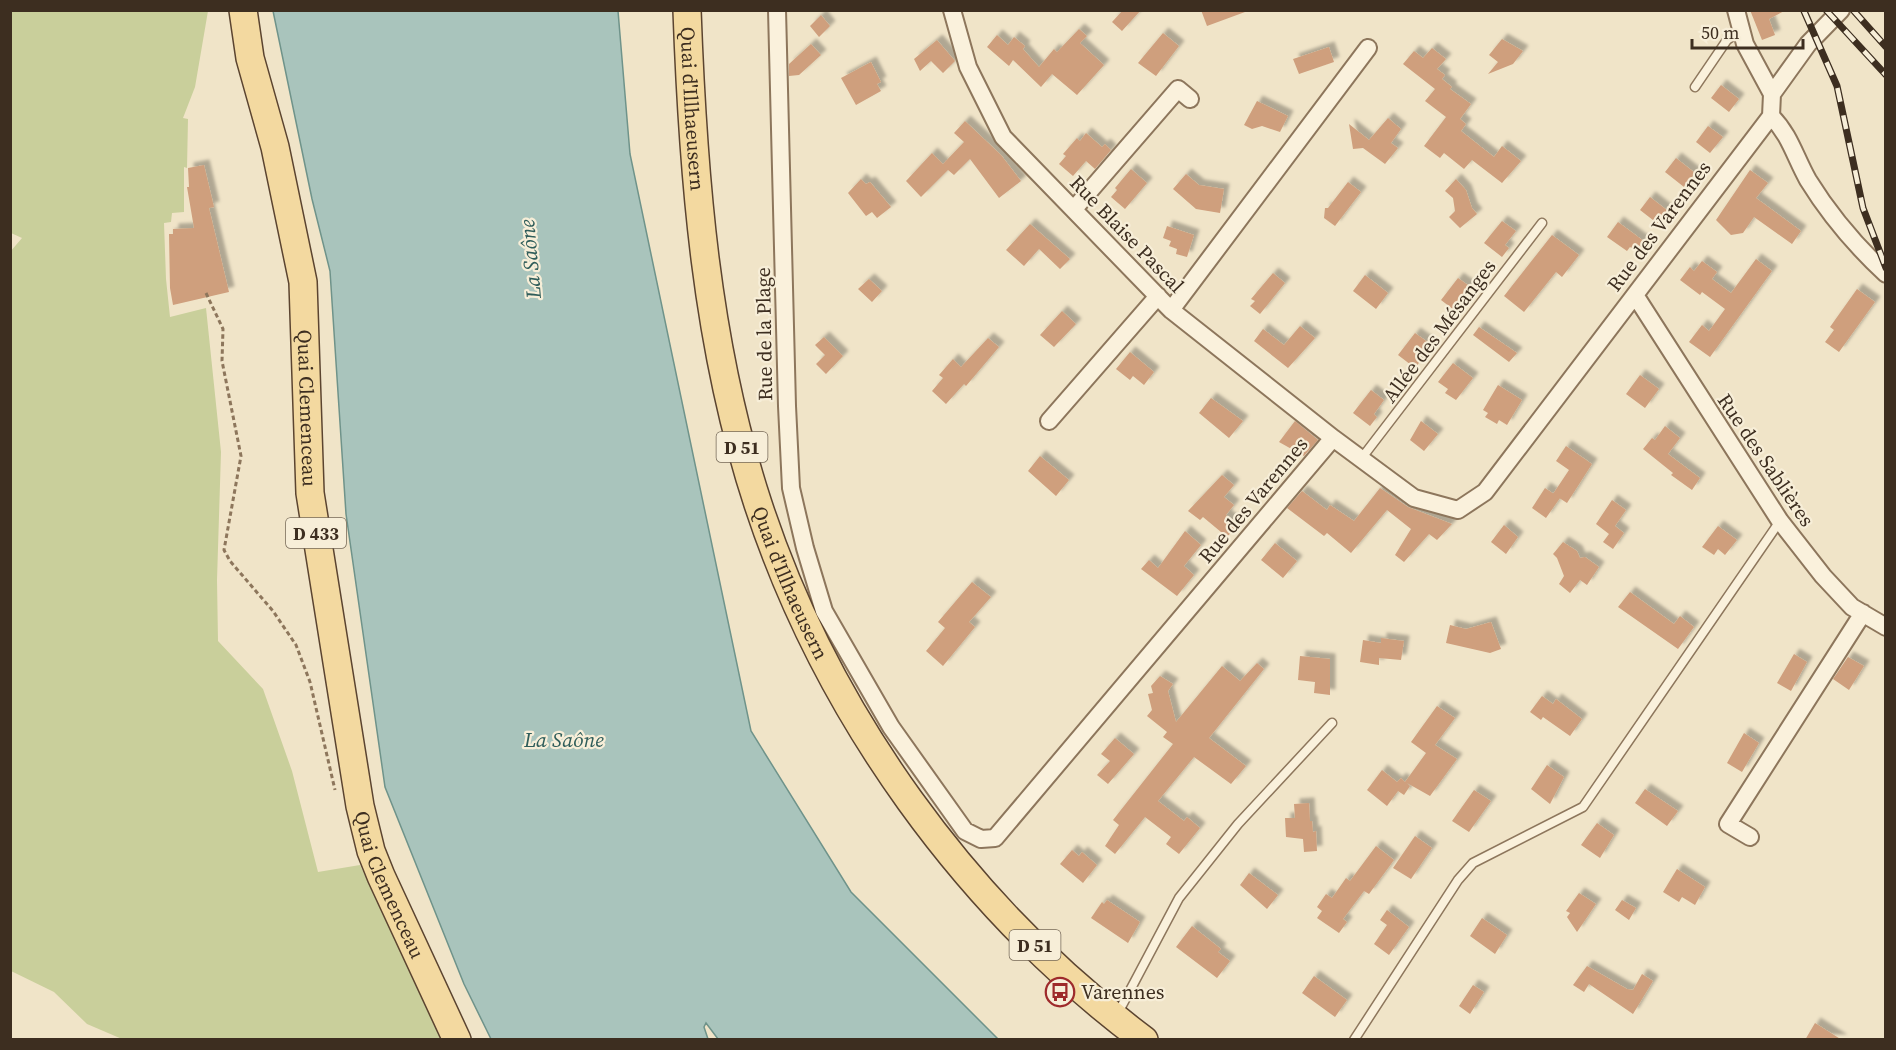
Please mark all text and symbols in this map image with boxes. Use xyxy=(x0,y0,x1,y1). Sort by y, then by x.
scale bar xyxy=(1692,12,1803,50)
text: 50 m xyxy=(1701,20,1739,45)
street label: Quai d'Illhaeusern xyxy=(674,26,712,192)
street label: Rue des Varennes xyxy=(1601,155,1717,297)
street label: Rue Blaise Pascal xyxy=(1064,169,1190,299)
water label: La Saône xyxy=(512,218,548,301)
street label: Allée des Mésanges xyxy=(1376,254,1502,408)
street label: Rue de la Plage xyxy=(749,267,779,401)
street label: Quai Clemenceau xyxy=(291,329,324,487)
street label: Rue des Sablières xyxy=(1711,388,1821,532)
street label: Rue des Varennes xyxy=(1192,431,1314,569)
road number: D 51 xyxy=(716,432,768,462)
street label: Quai d'Illhaeusern xyxy=(746,502,835,665)
road number: D 433 xyxy=(286,518,346,548)
water label: La Saône xyxy=(523,725,604,754)
street label: Quai Clemenceau xyxy=(348,808,431,963)
road number: D 51 xyxy=(1010,930,1060,960)
bus stop icon: Varennes xyxy=(1044,976,1076,1008)
place label: Varennes xyxy=(1081,978,1165,1006)

